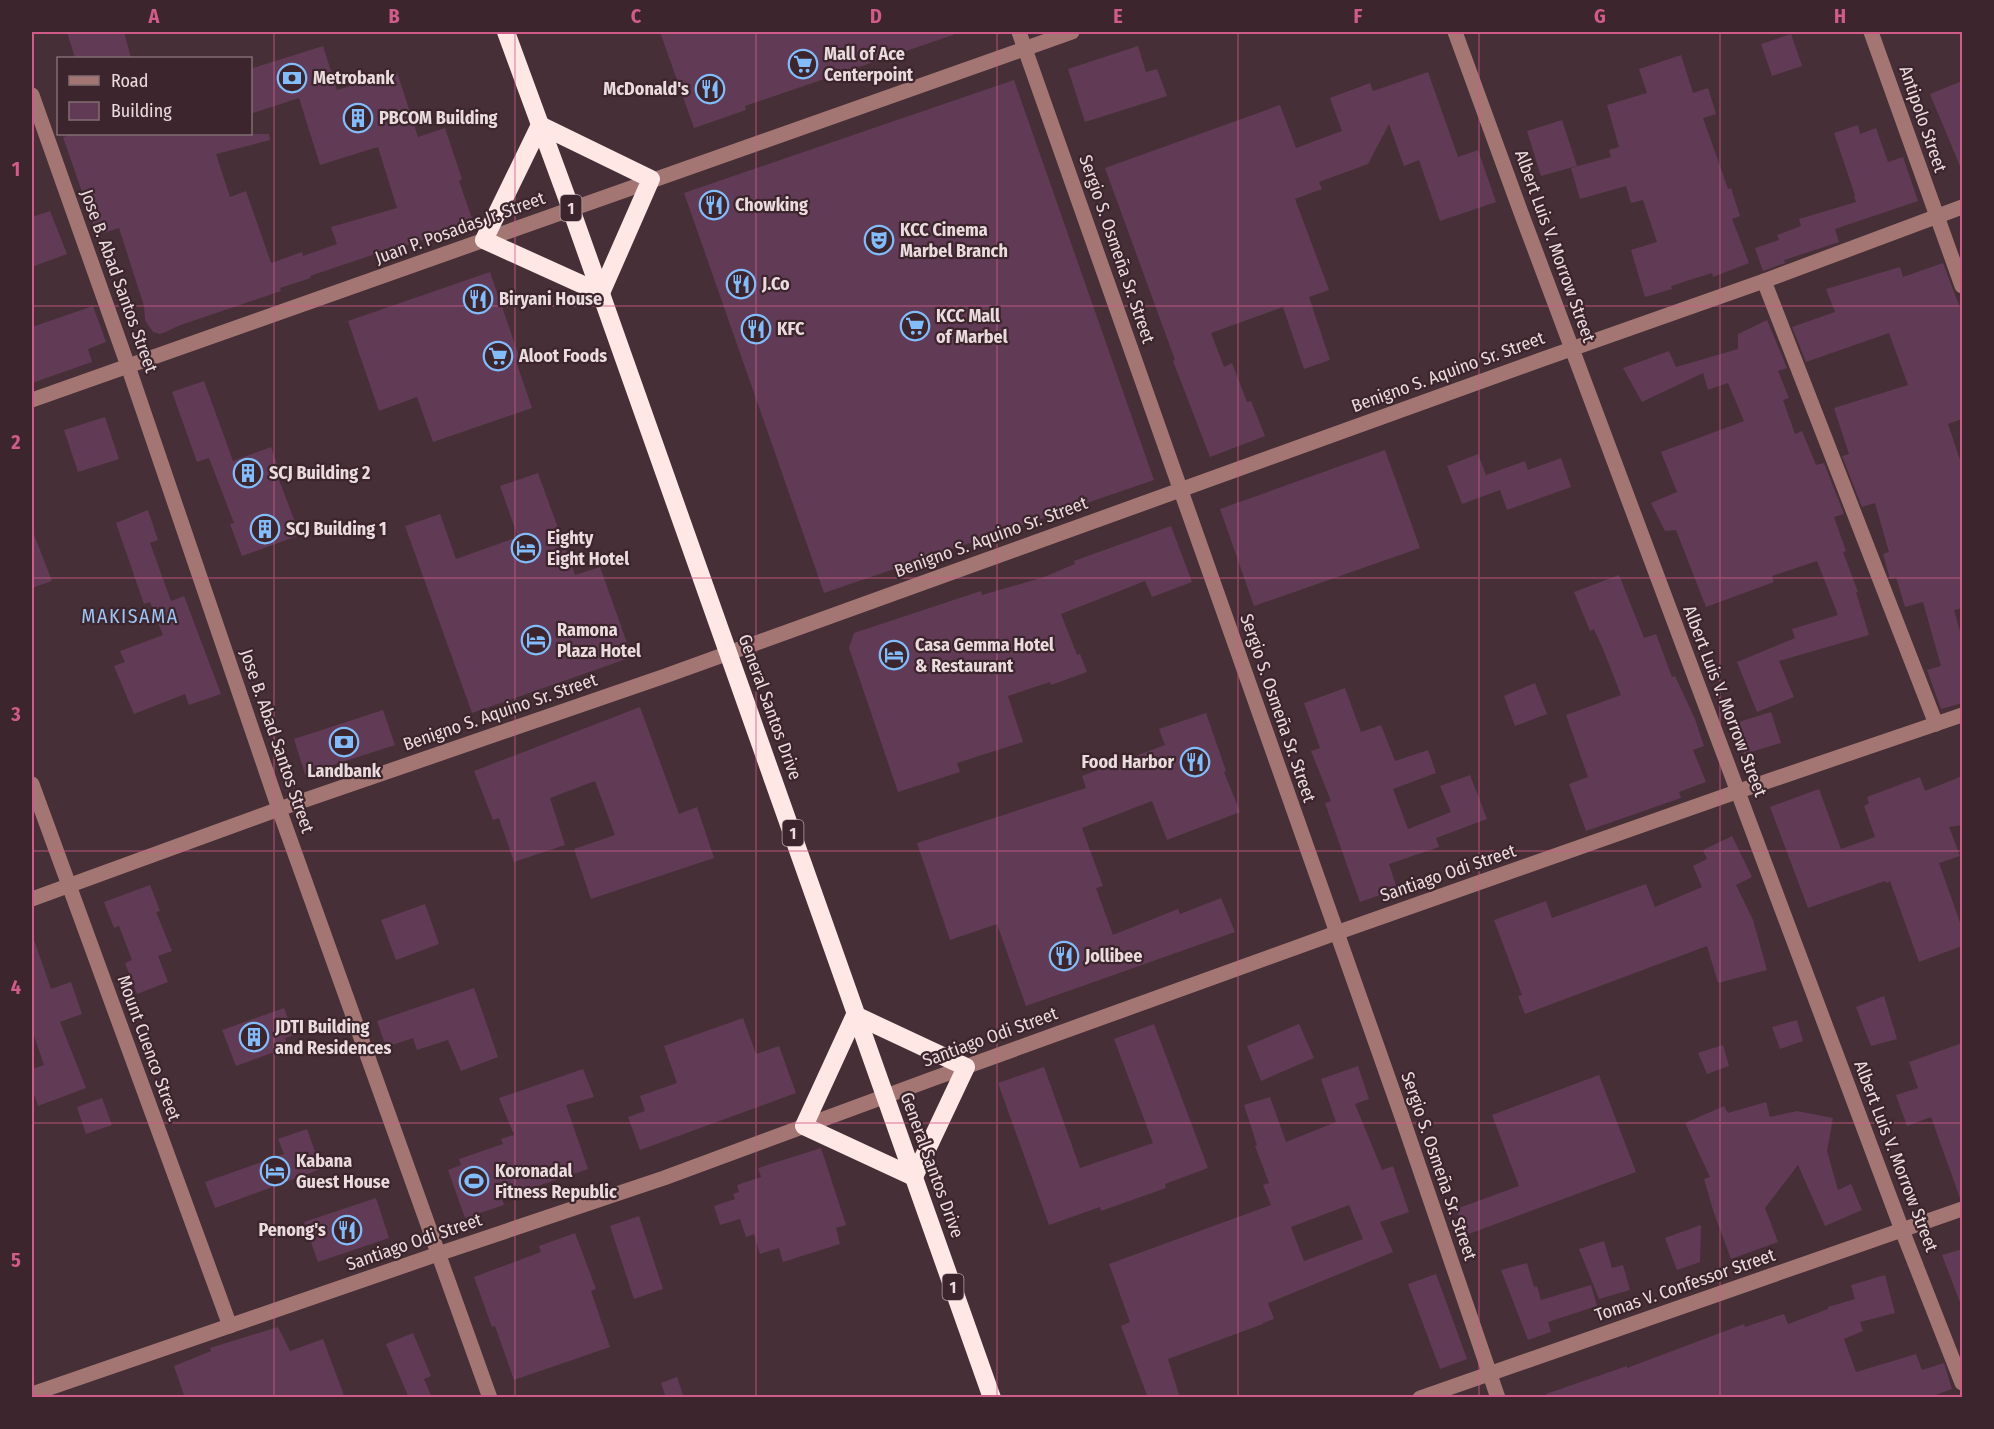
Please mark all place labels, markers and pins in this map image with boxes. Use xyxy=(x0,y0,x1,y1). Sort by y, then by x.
place label: Mall of Ace Centerpoint xyxy=(824,43,914,86)
supermarket icon: Mall of Ace Centerpoint xyxy=(787,48,819,80)
bank icon: Metrobank xyxy=(276,62,308,94)
place label: Metrobank xyxy=(313,67,395,89)
restaurant icon: McDonald's xyxy=(694,73,726,105)
place label: McDonald's xyxy=(603,78,689,100)
building icon: PBCOM Building xyxy=(342,102,374,134)
place label: PBCOM Building xyxy=(379,107,498,129)
restaurant icon: Chowking xyxy=(698,189,730,221)
place label: Chowking xyxy=(735,194,808,216)
place label: KCC Cinema Marbel Branch xyxy=(900,219,1008,262)
theatre icon: KCC Cinema Marbel Branch xyxy=(863,224,895,256)
restaurant icon: J.Co xyxy=(725,268,757,300)
place label: J.Co xyxy=(761,273,790,295)
restaurant icon: Biryani House xyxy=(462,283,494,315)
place label: Biryani House xyxy=(499,288,602,310)
place label: KCC Mall of Marbel xyxy=(936,305,1008,348)
supermarket icon: KCC Mall of Marbel xyxy=(899,310,931,342)
restaurant icon: KFC xyxy=(740,313,772,345)
place label: KFC xyxy=(777,318,805,340)
supermarket icon: Aloot Foods xyxy=(482,340,514,372)
place label: Aloot Foods xyxy=(518,345,607,367)
building icon: SCJ Building 2 xyxy=(232,457,264,489)
place label: SCJ Building 2 xyxy=(269,462,370,484)
building icon: SCJ Building 1 xyxy=(249,513,281,545)
place label: SCJ Building 1 xyxy=(286,518,387,540)
place label: Eighty Eight Hotel xyxy=(547,527,629,570)
hotel icon: Eighty Eight Hotel xyxy=(510,532,542,564)
place label: Ramona Plaza Hotel xyxy=(557,619,641,662)
hotel icon: Ramona Plaza Hotel xyxy=(520,624,552,656)
place label: Casa Gemma Hotel & Restaurant xyxy=(915,634,1054,677)
hotel icon: Casa Gemma Hotel & Restaurant xyxy=(878,639,910,671)
bank icon: Landbank xyxy=(328,726,360,758)
restaurant icon: Food Harbor xyxy=(1179,746,1211,778)
place label: Food Harbor xyxy=(1082,751,1174,773)
place label: Landbank xyxy=(307,760,382,782)
restaurant icon: Jollibee xyxy=(1048,940,1080,972)
place label: Jollibee xyxy=(1084,945,1142,967)
place label: JDTI Building and Residences xyxy=(274,1016,391,1059)
building icon: JDTI Building and Residences xyxy=(238,1021,270,1053)
place label: Kabana Guest House xyxy=(296,1150,390,1193)
hotel icon: Kabana Guest House xyxy=(259,1155,291,1187)
place label: Koronadal Fitness Republic xyxy=(495,1160,617,1203)
sports icon: Koronadal Fitness Republic xyxy=(458,1165,490,1197)
restaurant icon: Penong's xyxy=(331,1214,363,1246)
place label: Penong's xyxy=(258,1219,326,1241)

